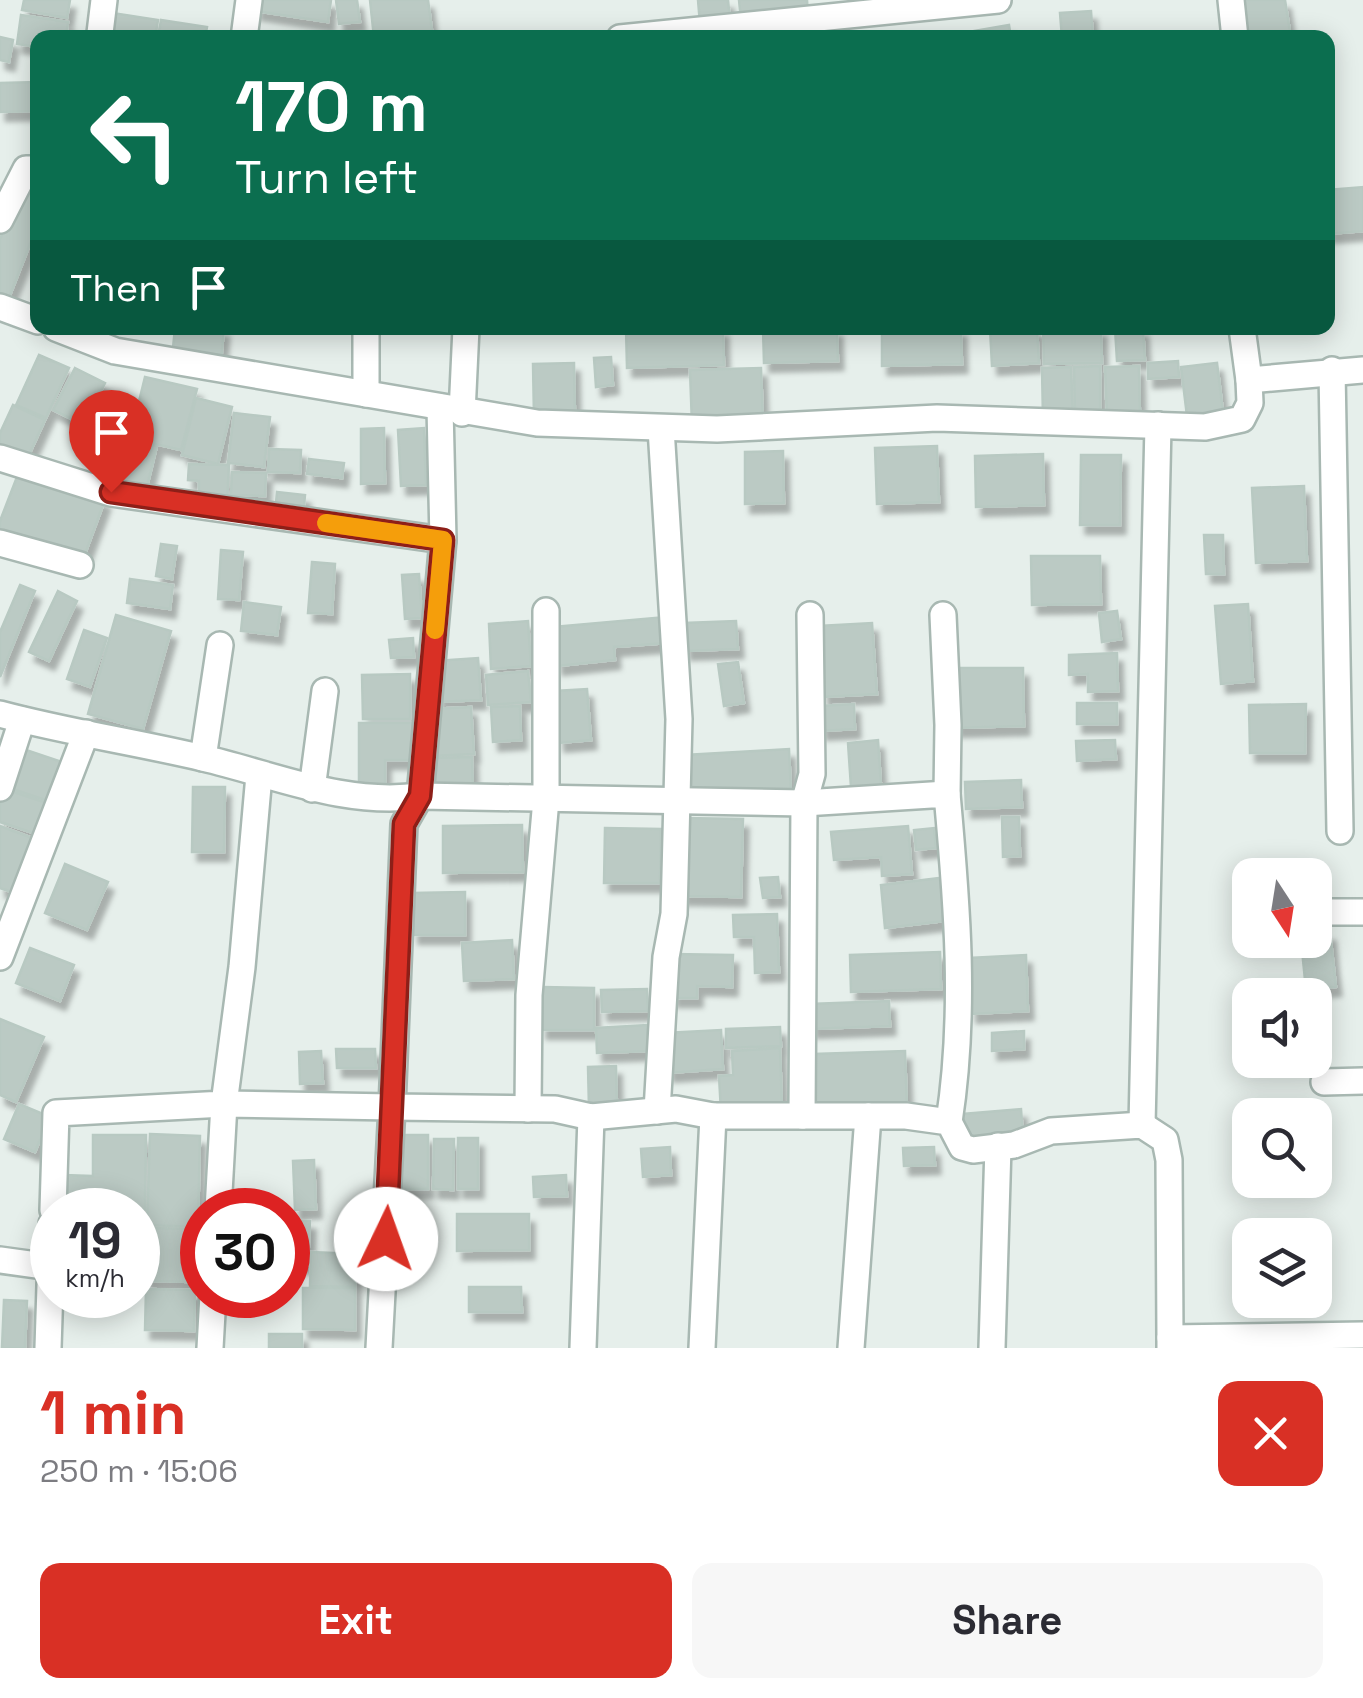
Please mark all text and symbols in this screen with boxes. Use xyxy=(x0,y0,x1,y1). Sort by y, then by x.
text: 170 m xyxy=(235,62,428,151)
icon: left xyxy=(70,70,200,200)
text: Turn left xyxy=(235,149,418,206)
icon: arrive xyxy=(181,260,236,315)
text: Then xyxy=(70,264,161,312)
pin xyxy=(69,390,154,493)
icon: arrive xyxy=(84,405,139,460)
north arrow xyxy=(1232,858,1332,958)
map controls xyxy=(1232,858,1332,1318)
button: sound xyxy=(1232,978,1332,1078)
button: search xyxy=(1232,1098,1332,1198)
position arrow xyxy=(334,1187,438,1291)
speed limit sign: 30 xyxy=(180,1188,310,1318)
text: 19 xyxy=(68,1209,122,1273)
button: layers xyxy=(1232,1218,1332,1318)
text: km/h xyxy=(65,1262,125,1294)
text: 1 min xyxy=(40,1375,187,1452)
button: close xyxy=(1218,1381,1323,1486)
text: 250 m · 15:06 xyxy=(40,1451,238,1491)
button: Exit xyxy=(40,1563,672,1678)
button: Share xyxy=(692,1563,1323,1678)

